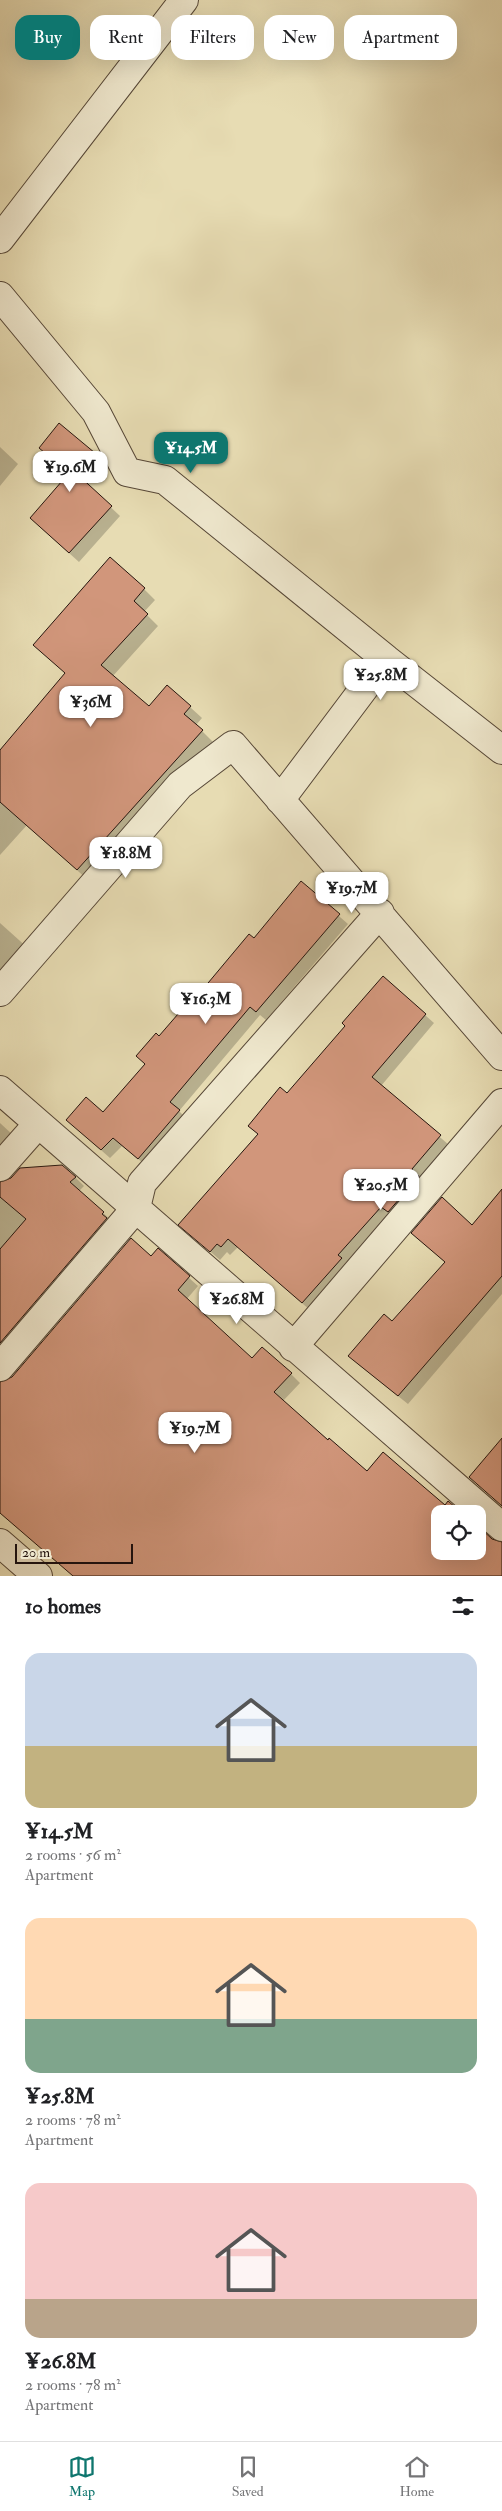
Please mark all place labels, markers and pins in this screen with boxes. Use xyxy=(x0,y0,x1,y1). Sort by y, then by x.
pin: ¥14.5M xyxy=(150,432,232,474)
pin: ¥19.6M xyxy=(29,450,111,493)
pin: ¥25.8M xyxy=(340,658,422,701)
pin: ¥36M xyxy=(61,686,121,728)
pin: ¥18.8M xyxy=(85,836,167,879)
pin: ¥19.7M xyxy=(311,872,393,914)
pin: ¥16.3M xyxy=(165,982,247,1025)
pin: ¥20.5M xyxy=(340,1168,422,1211)
pin: ¥26.8M xyxy=(196,1282,278,1325)
pin: ¥19.7M xyxy=(154,1412,236,1454)

